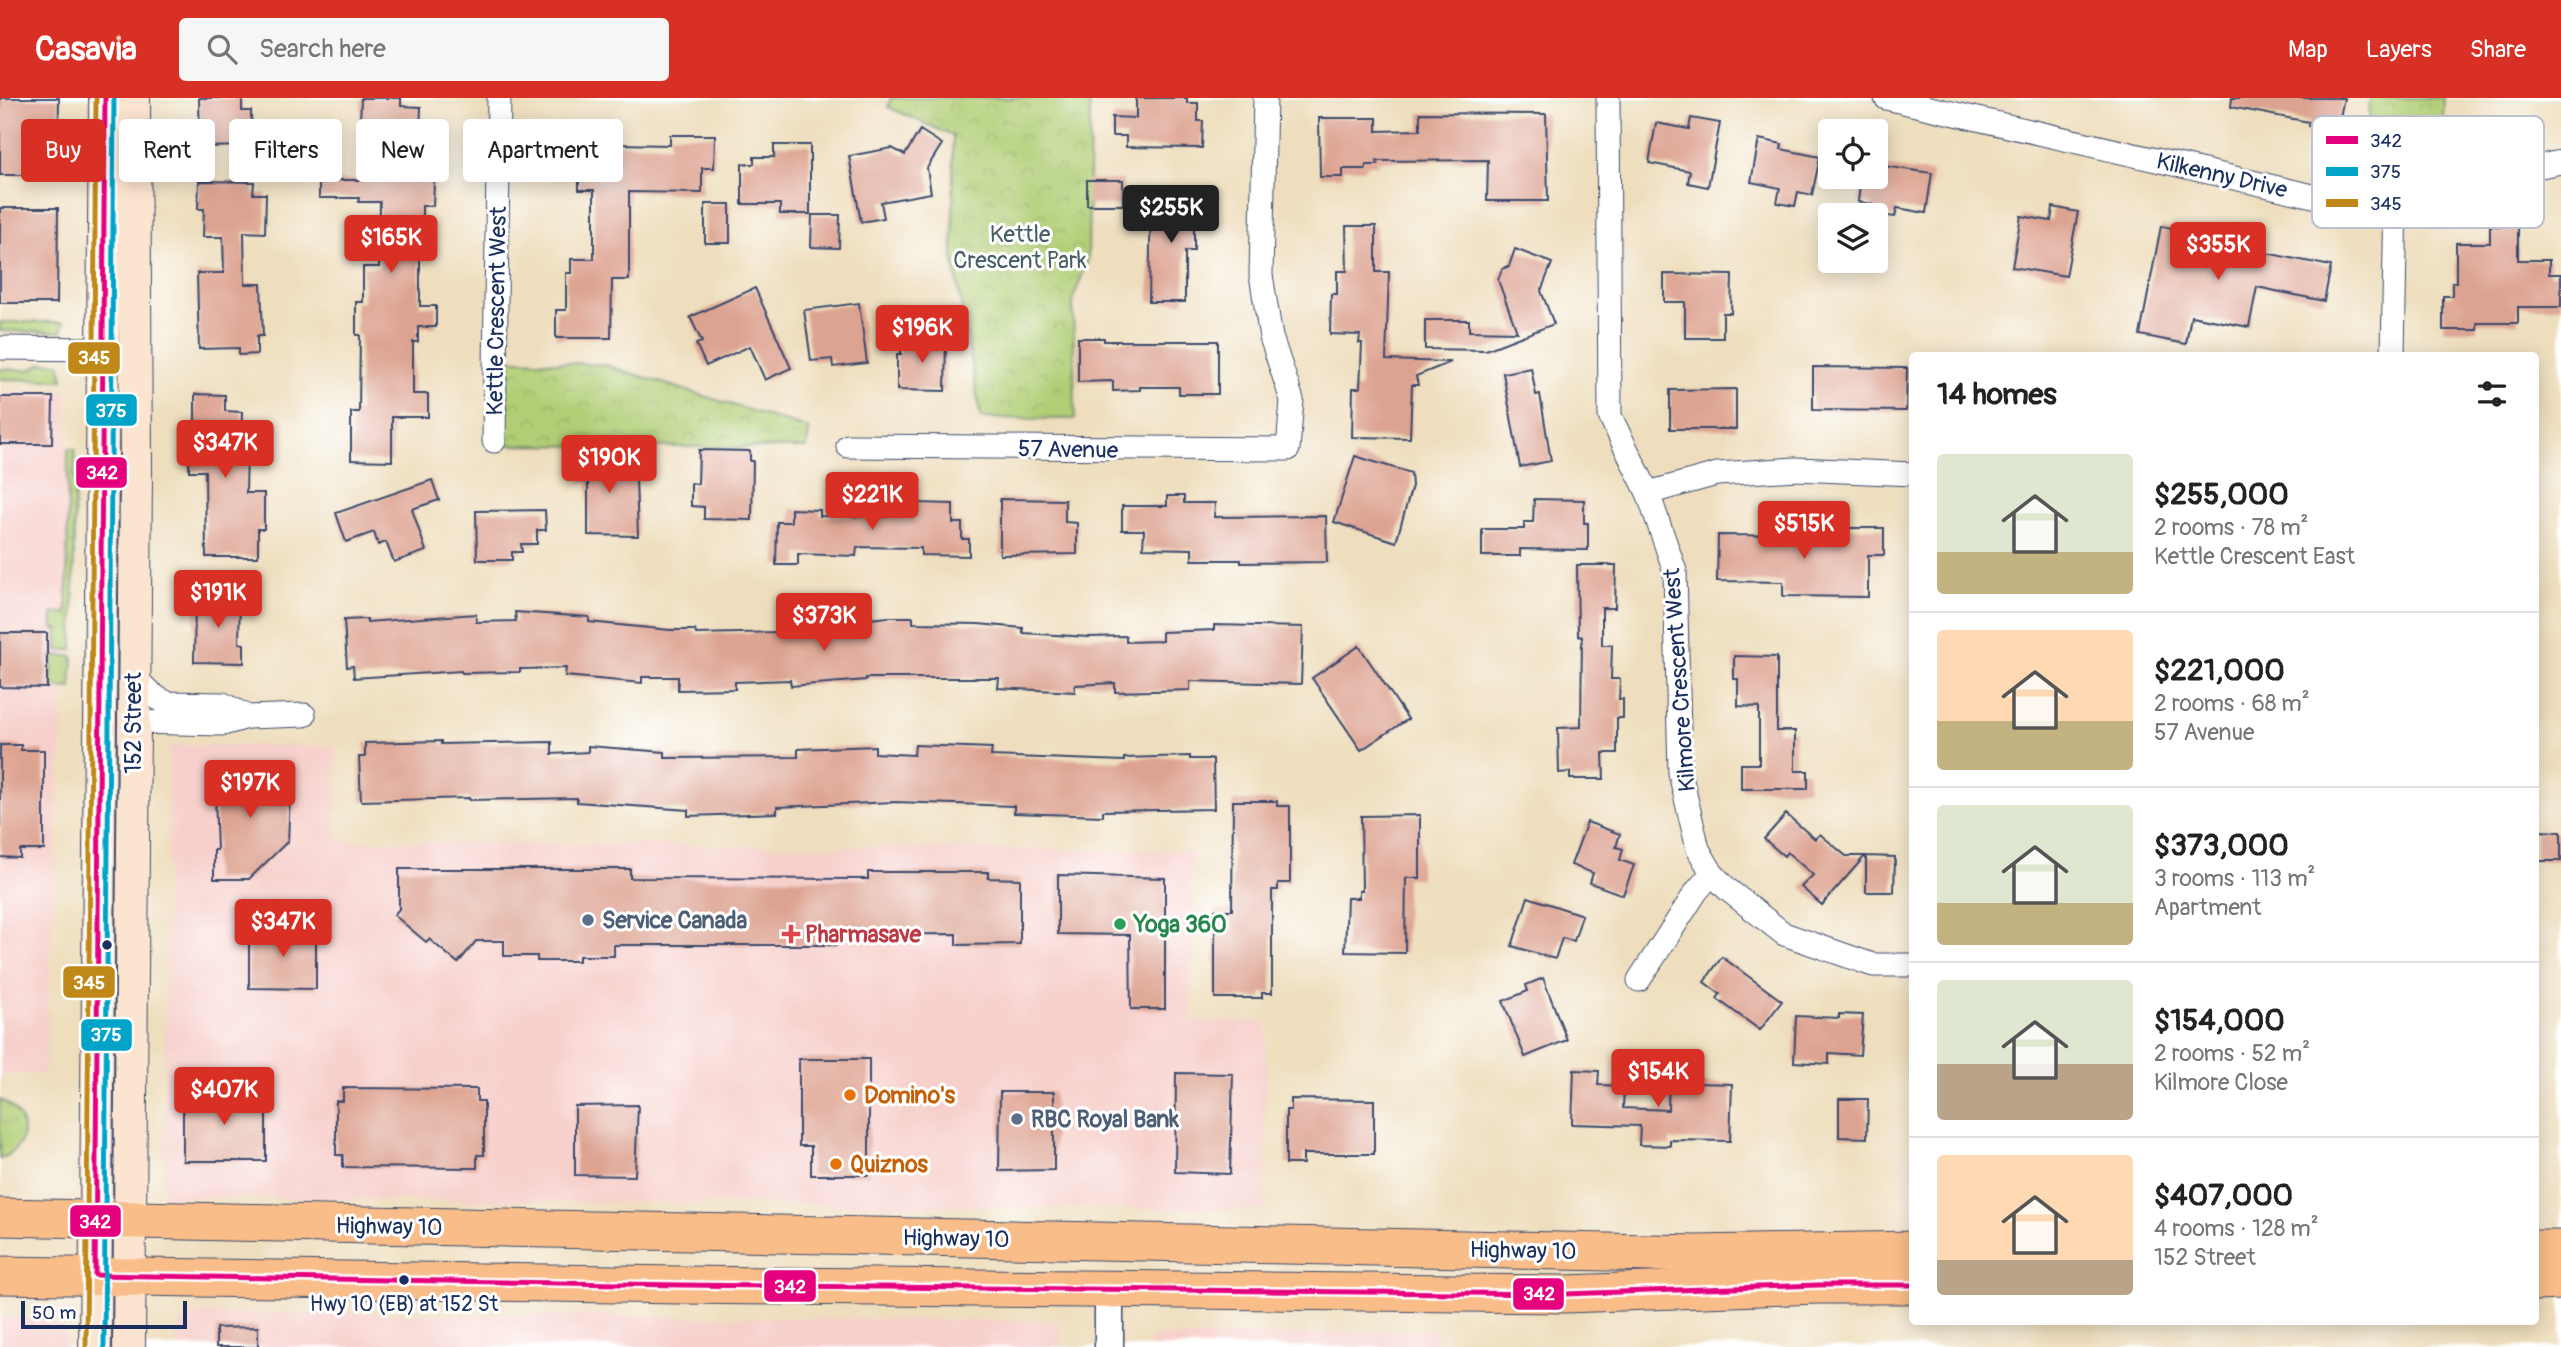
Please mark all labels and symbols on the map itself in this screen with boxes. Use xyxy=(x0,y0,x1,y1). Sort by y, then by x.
legend xyxy=(2312,116,2544,228)
text: 342 xyxy=(2370,129,2402,153)
street label: Kilkenny Drive xyxy=(2154,146,2291,205)
text: 375 xyxy=(2370,160,2401,184)
pin: $255K xyxy=(1122,186,1220,245)
text: 345 xyxy=(2370,192,2402,216)
street label: Kettle Crescent West xyxy=(480,205,513,416)
pin: $165K xyxy=(342,216,440,275)
park label: Kettle Crescent Park xyxy=(953,220,1087,275)
pin: $355K xyxy=(2169,222,2267,282)
pin: $196K xyxy=(873,306,971,365)
line badge: 345 xyxy=(67,341,121,375)
text: 345 xyxy=(78,346,110,370)
line badge: 375 xyxy=(85,393,138,427)
text: 375 xyxy=(96,399,126,423)
pin: $347K xyxy=(176,420,274,480)
street label: 57 Avenue xyxy=(1018,434,1119,465)
pin: $190K xyxy=(560,436,658,495)
line badge: 342 xyxy=(75,456,128,489)
text: 342 xyxy=(86,461,118,485)
pin: $221K xyxy=(823,472,921,532)
pin: $515K xyxy=(1755,502,1853,561)
street label: Kilmore Crescent West xyxy=(1657,567,1702,793)
pin: $191K xyxy=(169,570,267,630)
pin: $373K xyxy=(775,594,873,653)
street label: 152 Street xyxy=(119,671,148,774)
pin: $197K xyxy=(201,760,299,820)
pin: $347K xyxy=(234,900,332,959)
place label: Service Canada xyxy=(602,906,748,935)
place label: Yoga 360 xyxy=(1133,910,1227,939)
marker: Service Canada xyxy=(580,912,596,928)
marker: Yoga 360 xyxy=(1112,916,1128,932)
place label: Pharmasave xyxy=(805,920,922,949)
marker: Pharmasave xyxy=(783,926,799,942)
unlabelled marker xyxy=(100,938,114,952)
line badge: 345 xyxy=(62,965,116,999)
text: 345 xyxy=(73,971,105,995)
line badge: 375 xyxy=(80,1018,133,1052)
text: 375 xyxy=(91,1023,121,1047)
pin: $154K xyxy=(1609,1049,1707,1109)
pin: $407K xyxy=(175,1068,273,1127)
place label: Domino's xyxy=(864,1081,956,1110)
marker: Domino's xyxy=(842,1087,858,1103)
place label: RBC Royal Bank xyxy=(1031,1105,1179,1134)
marker: RBC Royal Bank xyxy=(1009,1111,1025,1127)
place label: Quiznos xyxy=(850,1150,929,1179)
marker: Quiznos xyxy=(828,1156,844,1172)
line badge: 342 xyxy=(69,1204,122,1238)
text: 342 xyxy=(79,1210,111,1234)
street label: Highway 10 xyxy=(335,1211,443,1242)
street label: Highway 10 xyxy=(902,1223,1010,1254)
street label: Highway 10 xyxy=(1469,1235,1577,1266)
line badge: 342 xyxy=(763,1269,817,1303)
marker: Hwy 10 (EB) at 152 St xyxy=(397,1273,411,1287)
text: 342 xyxy=(774,1275,806,1299)
line badge: 342 xyxy=(1512,1277,1565,1311)
text: 342 xyxy=(1523,1282,1555,1306)
place label: Hwy 10 (EB) at 152 St xyxy=(310,1291,499,1318)
scale bar xyxy=(21,1298,187,1330)

